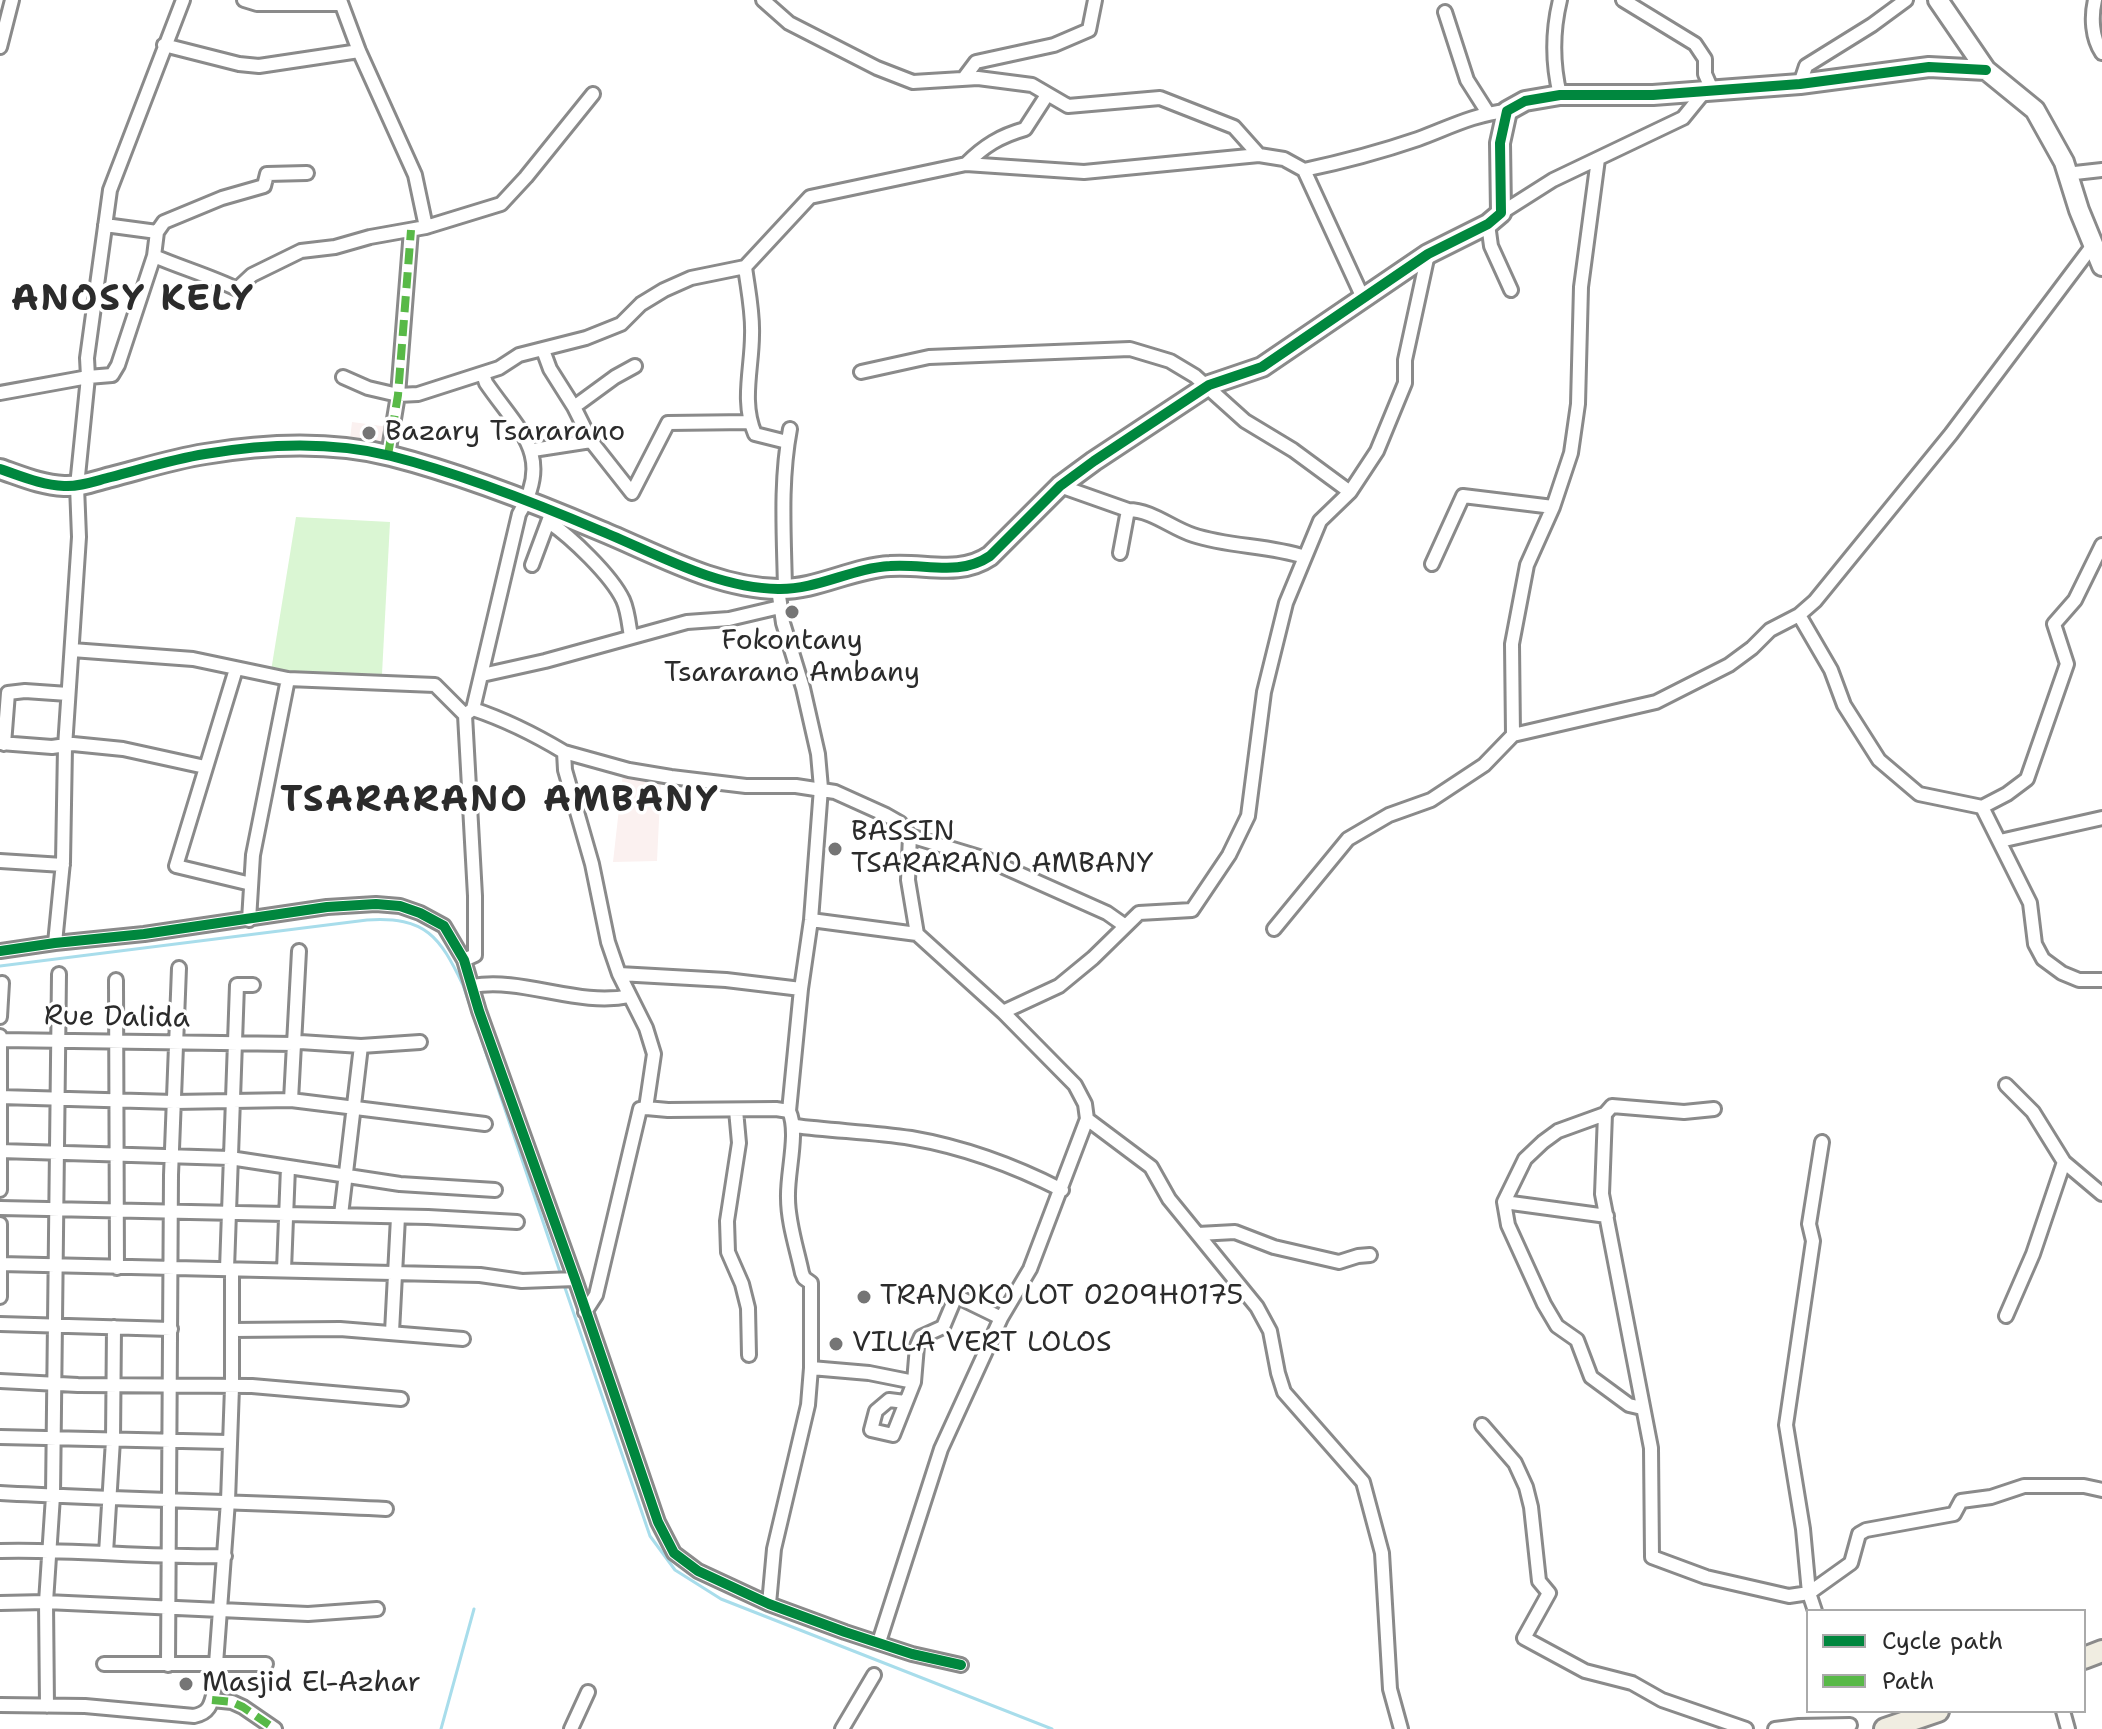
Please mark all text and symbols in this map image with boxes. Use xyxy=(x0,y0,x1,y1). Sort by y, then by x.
district label: ANOSY KELY xyxy=(11,279,255,323)
place label: Bazary Tsararano xyxy=(385,416,625,450)
marker: Bazary Tsararano xyxy=(360,424,378,442)
marker: Fokontany Tsararano Ambany xyxy=(783,603,801,621)
place label: Fokontany Tsararano Ambany xyxy=(664,625,920,691)
district label: TSARARANO AMBANY xyxy=(280,780,720,824)
place label: BASSIN TSARARANO AMBANY xyxy=(851,816,1153,882)
marker: BASSIN TSARARANO AMBANY xyxy=(826,840,844,858)
street label: Rue Dalida xyxy=(44,1000,190,1036)
place label: TRANOKO LOT 0209H0175 xyxy=(880,1280,1243,1314)
marker: TRANOKO LOT 0209H0175 xyxy=(855,1288,873,1306)
place label: VILLA VERT LOLOS xyxy=(852,1327,1111,1361)
marker: VILLA VERT LOLOS xyxy=(827,1335,845,1353)
legend xyxy=(1806,1609,2086,1713)
text: Cycle path xyxy=(1882,1625,2003,1657)
text: Path xyxy=(1882,1665,1934,1697)
place label: Masjid El-Azhar xyxy=(202,1667,421,1701)
marker: Masjid El-Azhar xyxy=(177,1675,195,1693)

